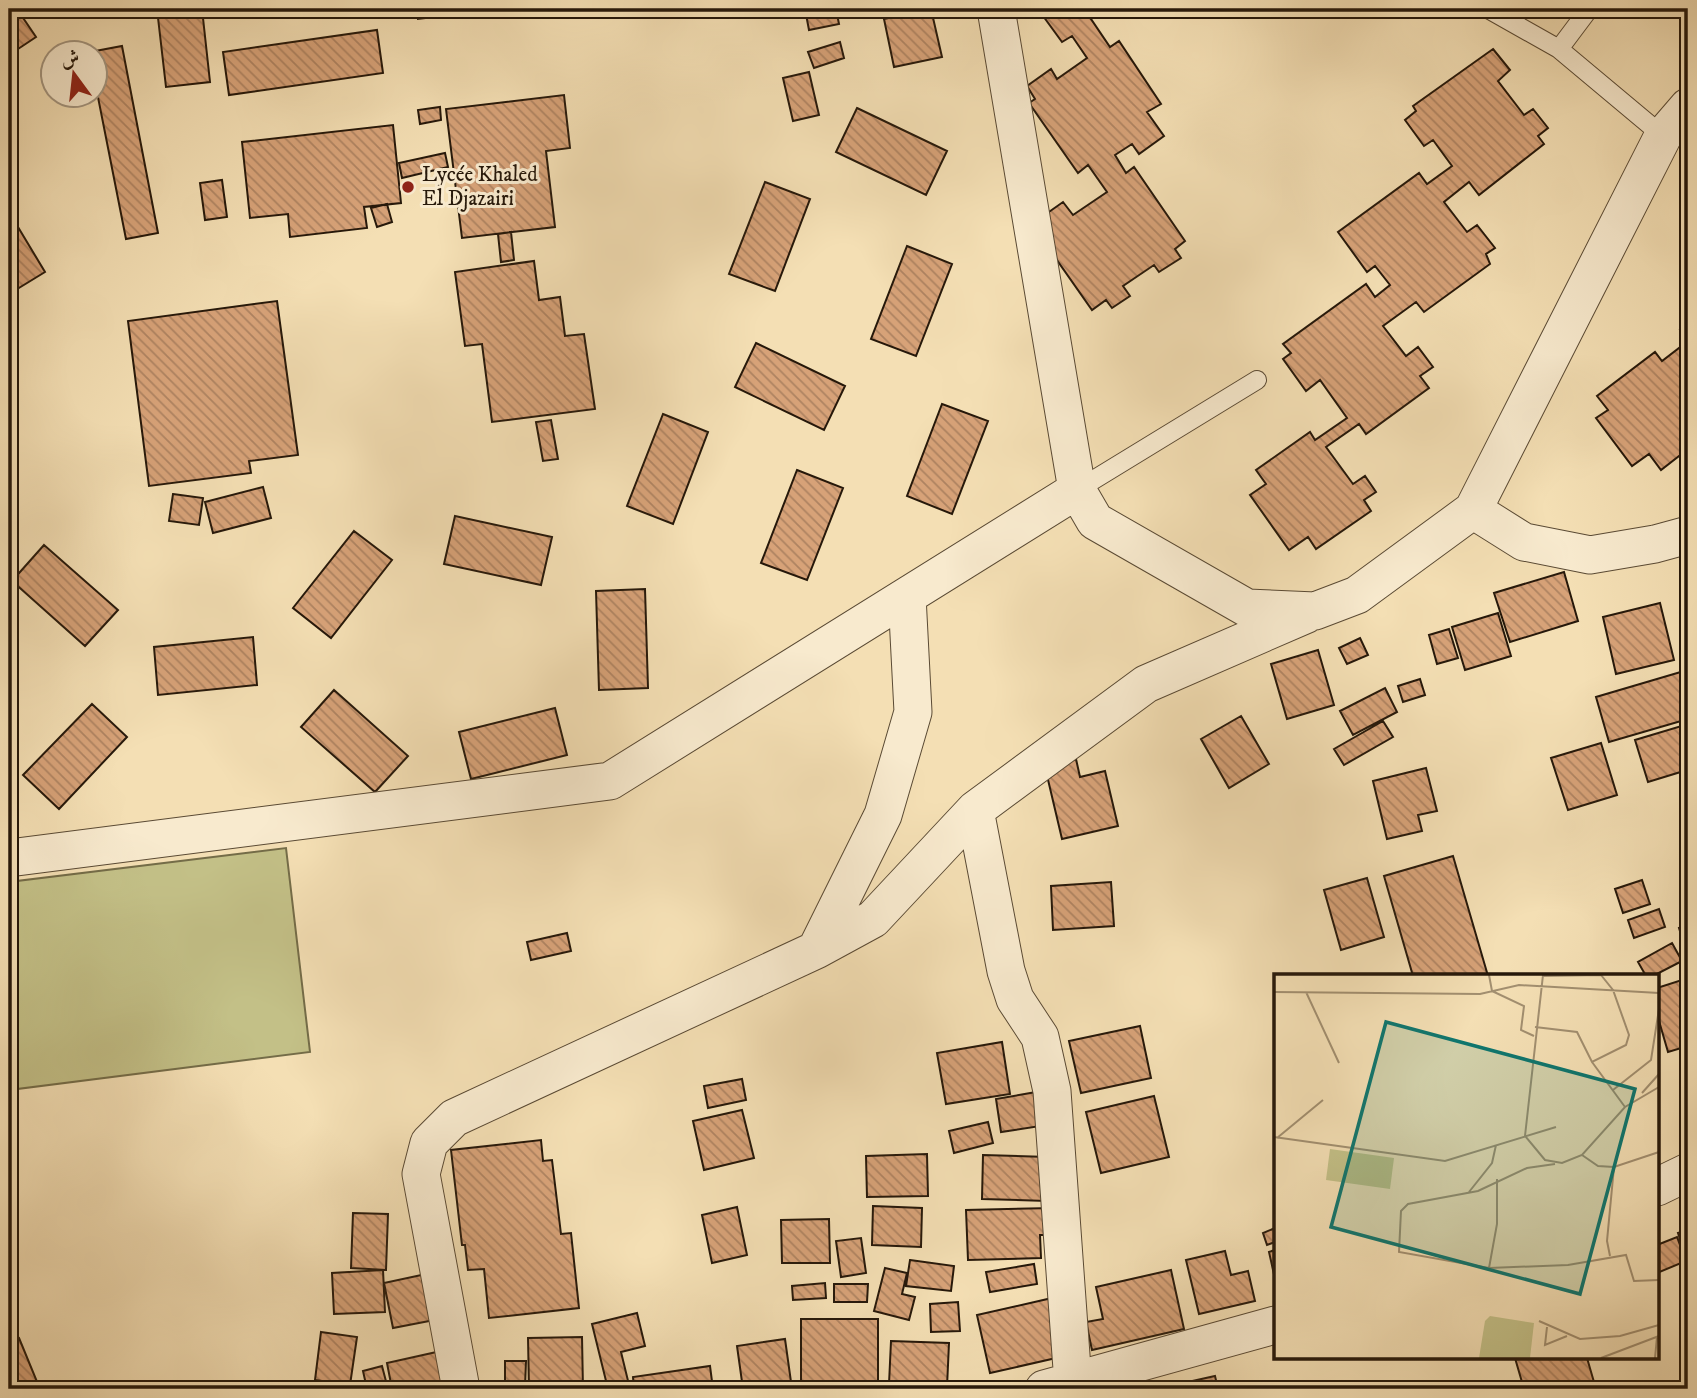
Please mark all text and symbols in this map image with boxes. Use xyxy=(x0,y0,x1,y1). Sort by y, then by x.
north arrow xyxy=(38,38,108,108)
text: ش xyxy=(58,45,82,73)
place label: Lycée Khaled El Djazairi xyxy=(422,162,538,212)
marker: Lycée Khaled El Djazairi xyxy=(400,179,416,195)
inset map xyxy=(1274,974,1658,1360)

